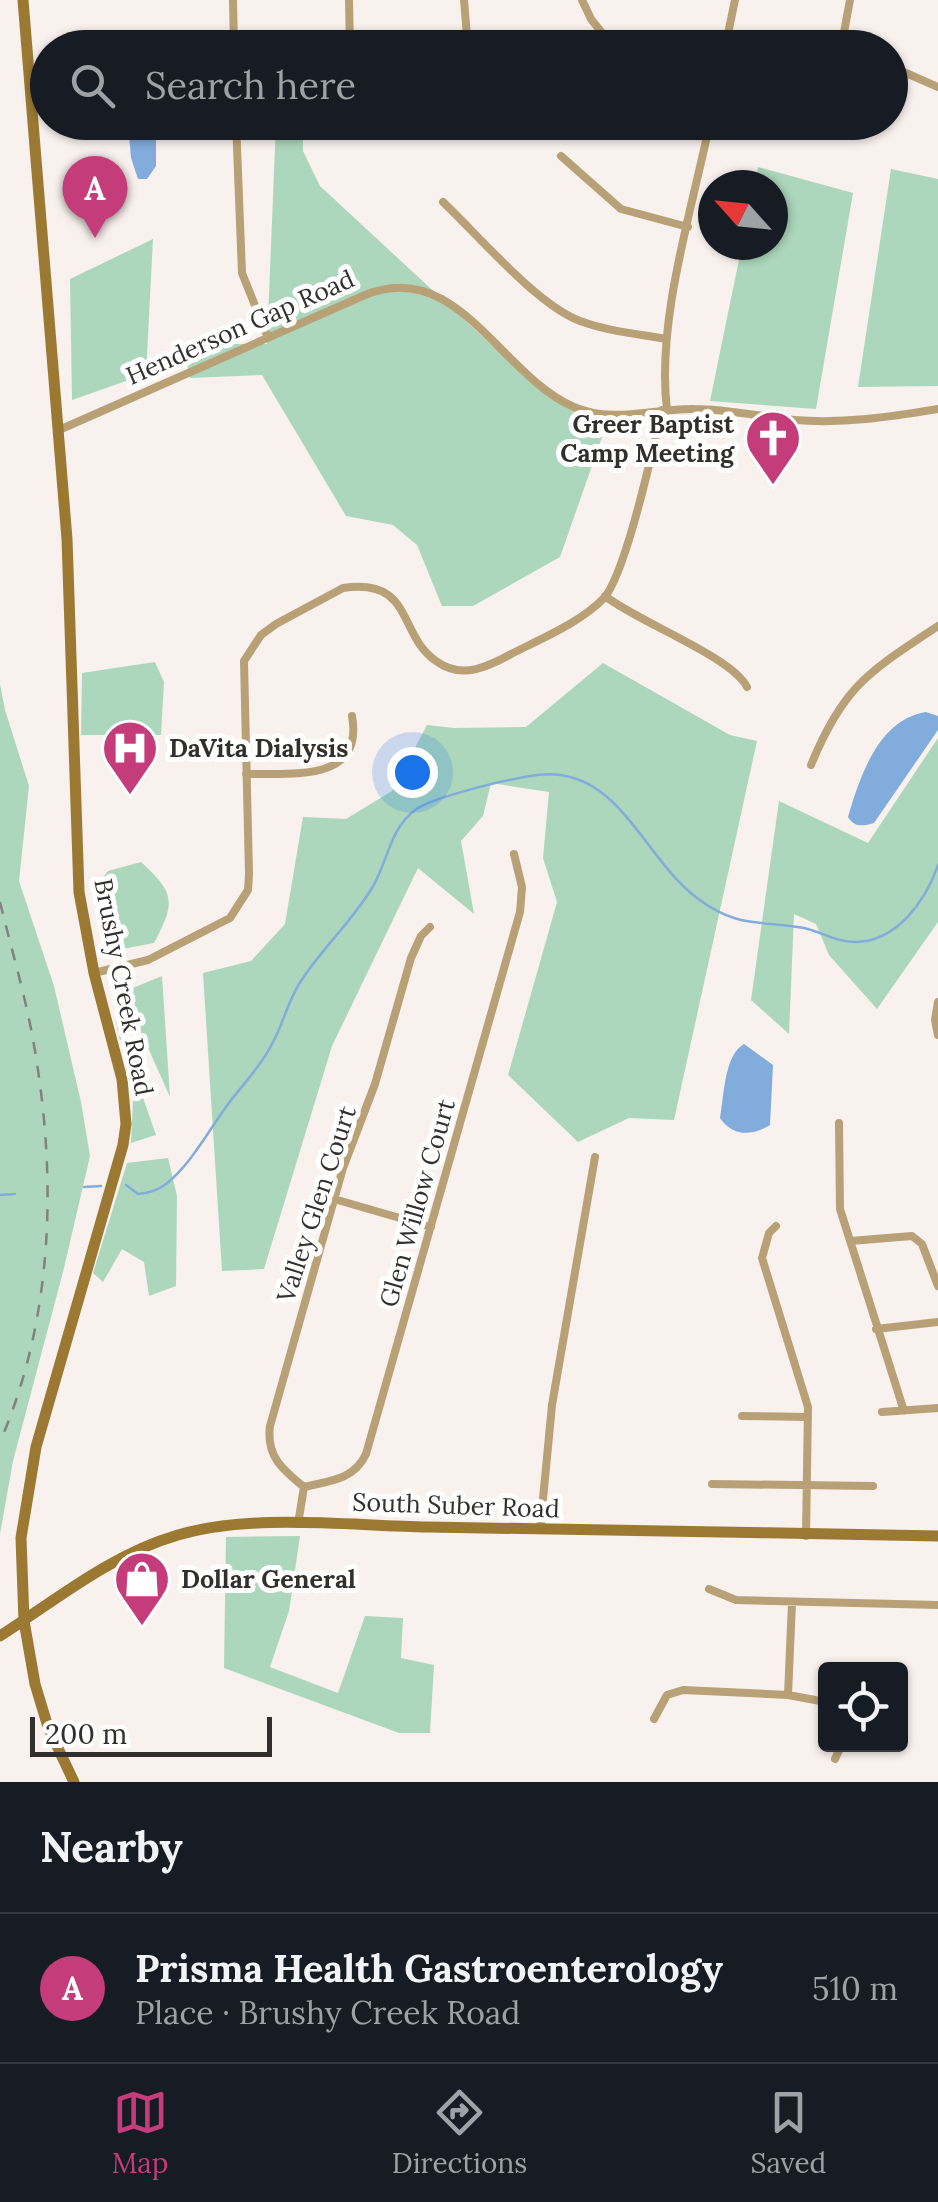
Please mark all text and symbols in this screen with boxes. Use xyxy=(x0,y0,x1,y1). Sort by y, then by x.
search box xyxy=(30,30,908,140)
icon: search xyxy=(65,58,120,113)
text: Search here xyxy=(145,61,356,109)
pin: A xyxy=(62,156,128,238)
north arrow xyxy=(698,170,788,260)
street label: Henderson Gap Road xyxy=(121,262,359,392)
place label: Greer Baptist Camp Meeting xyxy=(560,408,735,469)
church icon: Greer Baptist Camp Meeting xyxy=(743,408,803,487)
hospital icon: DaVita Dialysis xyxy=(100,718,160,797)
place label: DaVita Dialysis xyxy=(169,732,348,764)
your location xyxy=(387,747,438,798)
street label: Brushy Creek Road xyxy=(87,876,161,1098)
street label: Glen Willow Court xyxy=(372,1095,462,1311)
street label: Valley Glen Court xyxy=(269,1102,363,1307)
street label: South Suber Road xyxy=(352,1485,560,1525)
shop icon: Dollar General xyxy=(112,1549,172,1628)
place label: Dollar General xyxy=(181,1563,356,1595)
map controls xyxy=(818,1662,908,1752)
button: locate xyxy=(818,1662,908,1752)
scale bar xyxy=(30,1712,272,1756)
text: 200 m xyxy=(45,1716,127,1752)
text: Nearby xyxy=(40,1820,183,1874)
text: Prisma Health Gastroenterology xyxy=(135,1944,723,1992)
text: A xyxy=(62,1968,83,2009)
text: 510 m xyxy=(812,1968,898,2009)
text: Place · Brushy Creek Road xyxy=(135,1992,521,2033)
tab: Map xyxy=(112,2085,169,2181)
tab: Directions xyxy=(392,2085,527,2181)
tab: Saved xyxy=(751,2085,826,2181)

